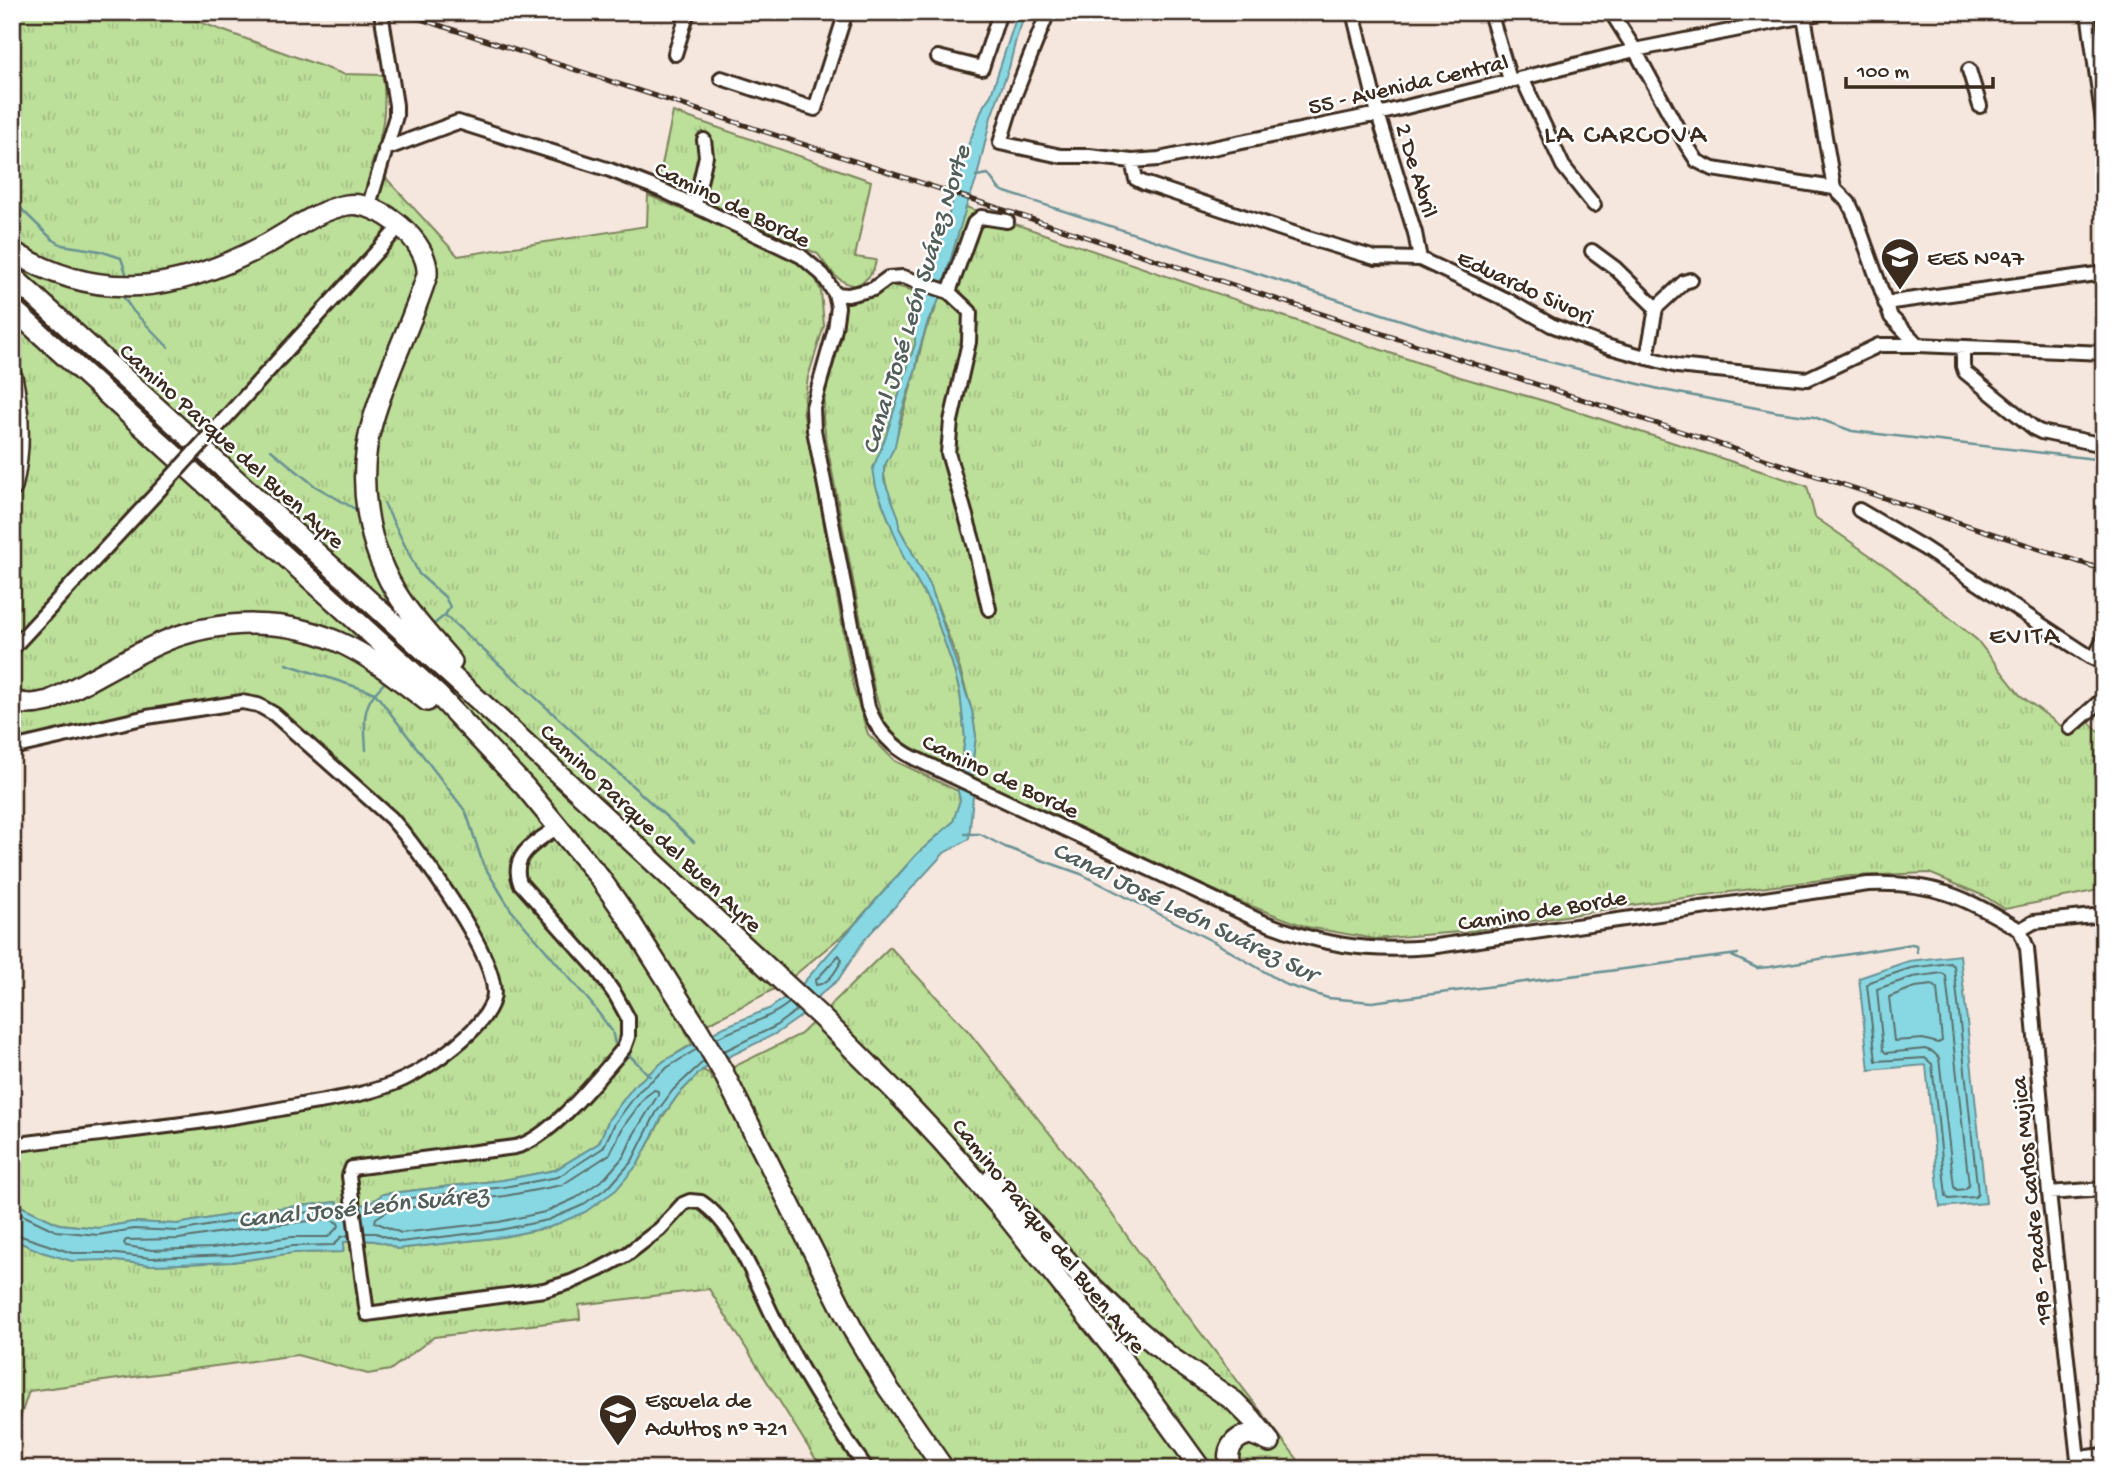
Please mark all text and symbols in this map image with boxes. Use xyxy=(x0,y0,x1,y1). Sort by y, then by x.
scale bar xyxy=(1846,46,1994,90)
street label: 55 - Avenida Central xyxy=(1306,49,1512,124)
text: 100 m xyxy=(1856,61,1909,86)
street label: 2 De Abril xyxy=(1387,120,1443,222)
district label: LA CARCOVA xyxy=(1544,120,1708,153)
water label: Canal José León Suárez Norte xyxy=(857,141,981,458)
street label: Camino de Borde xyxy=(649,156,815,257)
school or university icon: EES N°47 xyxy=(1879,236,1921,291)
street label: Eduardo Sivori xyxy=(1452,245,1597,333)
place label: EES N°47 xyxy=(1927,246,2025,275)
street label: Camino Parque del Buen Ayre xyxy=(112,338,350,557)
district label: EVITA xyxy=(1989,623,2061,654)
street label: Camino Parque del Buen Ayre xyxy=(532,719,768,941)
street label: Camino de Borde xyxy=(916,729,1083,827)
water label: Canal José León Suárez Sur xyxy=(1046,836,1326,994)
street label: Camino de Borde xyxy=(1456,885,1629,940)
street label: 198 - Padre Carlos Mujica xyxy=(2006,1074,2061,1327)
street label: Camino Parque del Buen Ayre xyxy=(943,1114,1151,1361)
water label: Canal José León Suárez xyxy=(237,1181,492,1238)
place label: Escuela de Adultos nº 721 xyxy=(645,1388,788,1445)
school or university icon: Escuela de Adultos nº 721 xyxy=(597,1392,639,1447)

